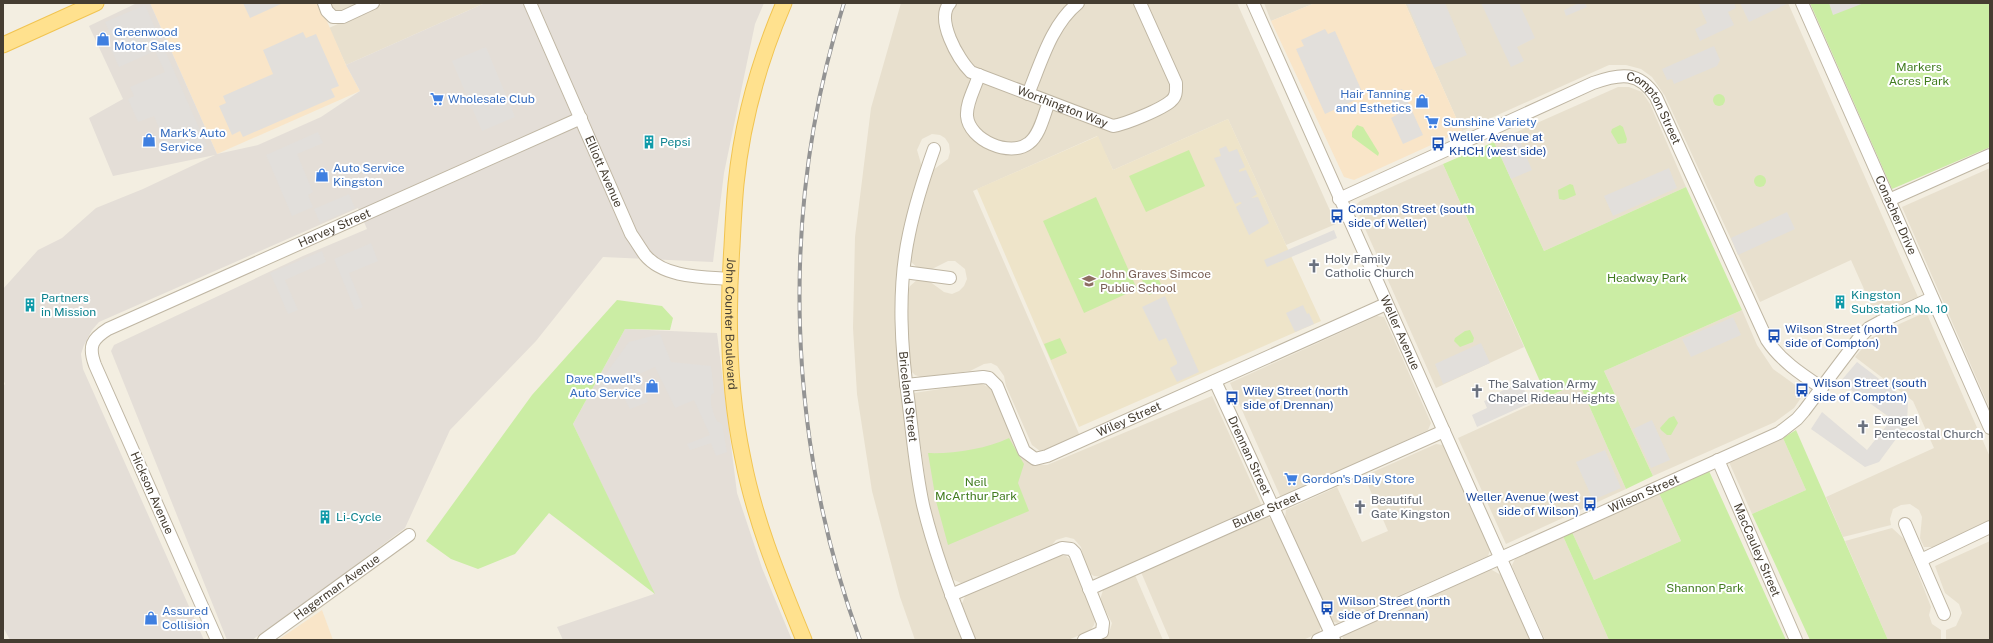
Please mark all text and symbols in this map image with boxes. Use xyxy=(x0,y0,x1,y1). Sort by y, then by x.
place label: Greenwood Motor Sales xyxy=(114,25,181,53)
shop icon: Greenwood Motor Sales xyxy=(95,31,111,47)
park label: Markers Acres Park xyxy=(1889,60,1950,88)
street label: Compton Street xyxy=(1625,69,1684,147)
street label: Worthington Way xyxy=(1015,83,1110,131)
place label: Hair Tanning and Esthetics xyxy=(1336,87,1411,115)
supermarket icon: Wholesale Club xyxy=(429,91,445,107)
place label: Wholesale Club xyxy=(448,92,535,106)
shop icon: Hair Tanning and Esthetics xyxy=(1414,93,1430,109)
supermarket icon: Sunshine Variety xyxy=(1424,114,1440,130)
place label: Sunshine Variety xyxy=(1443,115,1537,129)
place label: Mark's Auto Service xyxy=(160,126,226,154)
place label: Weller Avenue at KHCH (west side) xyxy=(1449,130,1546,158)
shop icon: Mark's Auto Service xyxy=(141,132,157,148)
street label: Elliott Avenue xyxy=(582,134,626,210)
building icon: Pepsi xyxy=(641,134,657,150)
place label: Pepsi xyxy=(660,135,691,149)
bus stop icon: Weller Avenue at KHCH (west side) xyxy=(1430,136,1446,152)
place label: Auto Service Kingston xyxy=(333,161,405,189)
shop icon: Auto Service Kingston xyxy=(314,167,330,183)
street label: Conacher Drive xyxy=(1872,173,1920,257)
place label: Compton Street (south side of Weller) xyxy=(1348,202,1474,230)
street label: Harvey Street xyxy=(296,206,373,250)
bus stop icon: Compton Street (south side of Weller) xyxy=(1329,208,1345,224)
place label: Holy Family Catholic Church xyxy=(1325,252,1414,280)
street label: John Counter Boulevard xyxy=(722,257,739,390)
church icon: Holy Family Catholic Church xyxy=(1306,258,1322,274)
place label: John Graves Simcoe Public School xyxy=(1100,267,1211,295)
park label: Headway Park xyxy=(1607,271,1687,285)
school or university icon: John Graves Simcoe Public School xyxy=(1081,273,1097,289)
place label: Kingston Substation No. 10 xyxy=(1851,288,1948,316)
place label: Partners in Mission xyxy=(41,291,96,319)
street label: Weller Avenue xyxy=(1377,293,1423,372)
building icon: Kingston Substation No. 10 xyxy=(1832,294,1848,310)
building icon: Partners in Mission xyxy=(22,297,38,313)
place label: Wilson Street (north side of Compton) xyxy=(1785,322,1897,350)
bus stop icon: Wilson Street (north side of Compton) xyxy=(1766,328,1782,344)
street label: Briceland Street xyxy=(896,351,920,443)
place label: Dave Powell's Auto Service xyxy=(566,372,641,400)
place label: Wilson Street (south side of Compton) xyxy=(1813,376,1927,404)
place label: The Salvation Army Chapel Rideau Heights xyxy=(1488,377,1615,405)
shop icon: Dave Powell's Auto Service xyxy=(644,378,660,394)
bus stop icon: Wilson Street (south side of Compton) xyxy=(1794,382,1810,398)
church icon: The Salvation Army Chapel Rideau Heights xyxy=(1469,383,1485,399)
place label: Wiley Street (north side of Drennan) xyxy=(1243,384,1348,412)
bus stop icon: Wiley Street (north side of Drennan) xyxy=(1224,390,1240,406)
street label: Wiley Street xyxy=(1095,399,1164,440)
place label: Evangel Pentecostal Church xyxy=(1874,413,1984,441)
street label: Drennan Street xyxy=(1225,414,1274,497)
church icon: Evangel Pentecostal Church xyxy=(1855,419,1871,435)
street label: Hickson Avenue xyxy=(127,449,177,537)
supermarket icon: Gordon's Daily Store xyxy=(1283,471,1299,487)
place label: Gordon's Daily Store xyxy=(1302,472,1415,486)
street label: Wilson Street xyxy=(1606,472,1681,516)
park label: Neil McArthur Park xyxy=(935,475,1017,503)
street label: Butler Street xyxy=(1230,489,1303,531)
place label: Weller Avenue (west side of Wilson) xyxy=(1466,490,1579,518)
place label: Beautiful Gate Kingston xyxy=(1371,493,1450,521)
bus stop icon: Weller Avenue (west side of Wilson) xyxy=(1582,496,1598,512)
church icon: Beautiful Gate Kingston xyxy=(1352,499,1368,515)
street label: MacCauley Street xyxy=(1731,501,1783,599)
building icon: Li-Cycle xyxy=(317,509,333,525)
place label: Li-Cycle xyxy=(336,510,382,524)
street label: Hagerman Avenue xyxy=(291,551,383,623)
park label: Shannon Park xyxy=(1666,581,1744,595)
place label: Wilson Street (north side of Drennan) xyxy=(1338,594,1450,622)
bus stop icon: Wilson Street (north side of Drennan) xyxy=(1319,600,1335,616)
place label: Assured Collision xyxy=(162,604,210,632)
shop icon: Assured Collision xyxy=(143,610,159,626)

